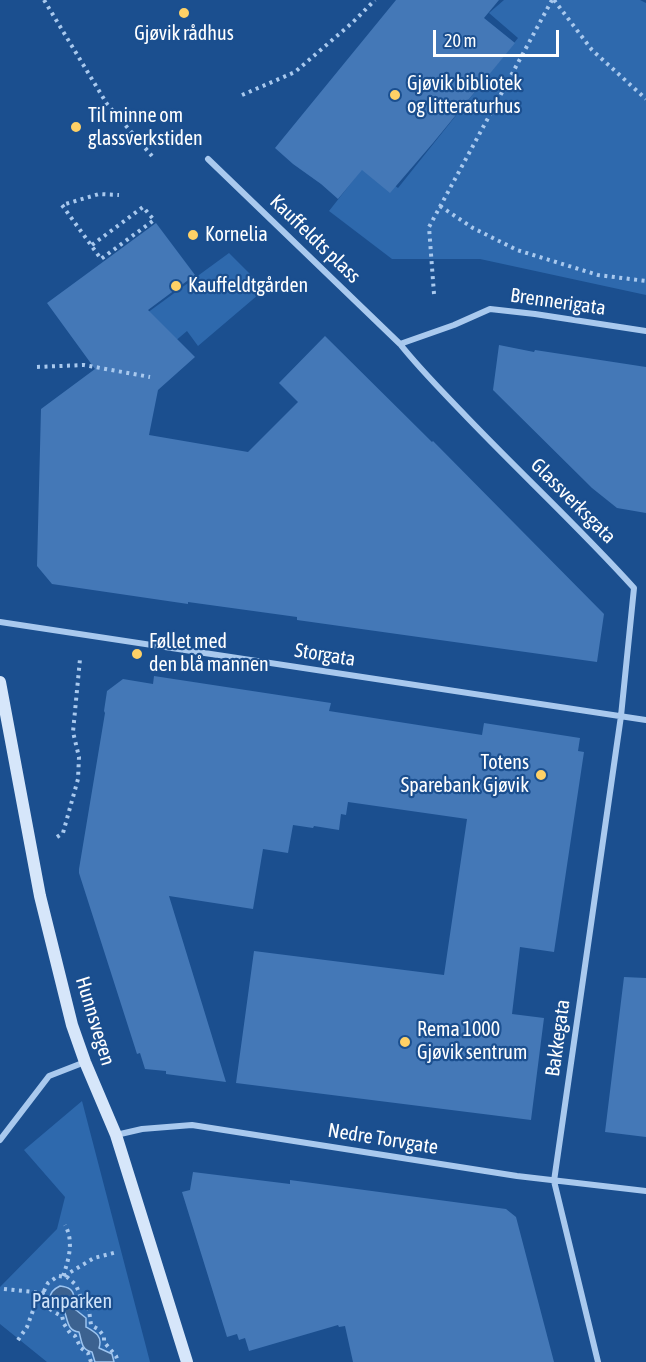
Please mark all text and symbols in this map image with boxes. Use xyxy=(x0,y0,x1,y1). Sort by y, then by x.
marker: Gjøvik rådhus xyxy=(177,6,191,20)
scale bar xyxy=(436,18,562,56)
place label: Gjøvik rådhus xyxy=(134,22,234,46)
text: 20 m xyxy=(444,30,476,51)
place label: Gjøvik bibliotek og litteraturhus xyxy=(407,72,522,119)
marker: Gjøvik bibliotek og litteraturhus xyxy=(388,88,402,102)
place label: Til minne om glassverkstiden xyxy=(88,104,203,151)
marker: Til minne om glassverkstiden xyxy=(69,120,83,134)
street label: Kauffeldts plass xyxy=(265,190,365,288)
place label: Kornelia xyxy=(205,223,268,247)
marker: Kornelia xyxy=(186,228,200,242)
place label: Kauffeldtgården xyxy=(188,274,308,298)
marker: Kauffeldtgården xyxy=(169,279,183,293)
street label: Brennerigata xyxy=(509,283,607,321)
street label: Glassverksgata xyxy=(525,453,621,549)
place label: Føllet med den blå mannen xyxy=(149,630,269,677)
street label: Storgata xyxy=(293,638,357,672)
marker: Føllet med den blå mannen xyxy=(130,647,144,661)
place label: Totens Sparebank Gjøvik xyxy=(401,751,529,798)
marker: Totens Sparebank Gjøvik xyxy=(534,768,548,782)
street label: Hunnsvegen xyxy=(70,974,120,1068)
street label: Bakkegata xyxy=(541,998,575,1078)
place label: Rema 1000 Gjøvik sentrum xyxy=(417,1018,527,1065)
marker: Rema 1000 Gjøvik sentrum xyxy=(398,1035,412,1049)
street label: Nedre Torvgate xyxy=(326,1118,440,1160)
park label: Panparken xyxy=(32,1290,112,1314)

